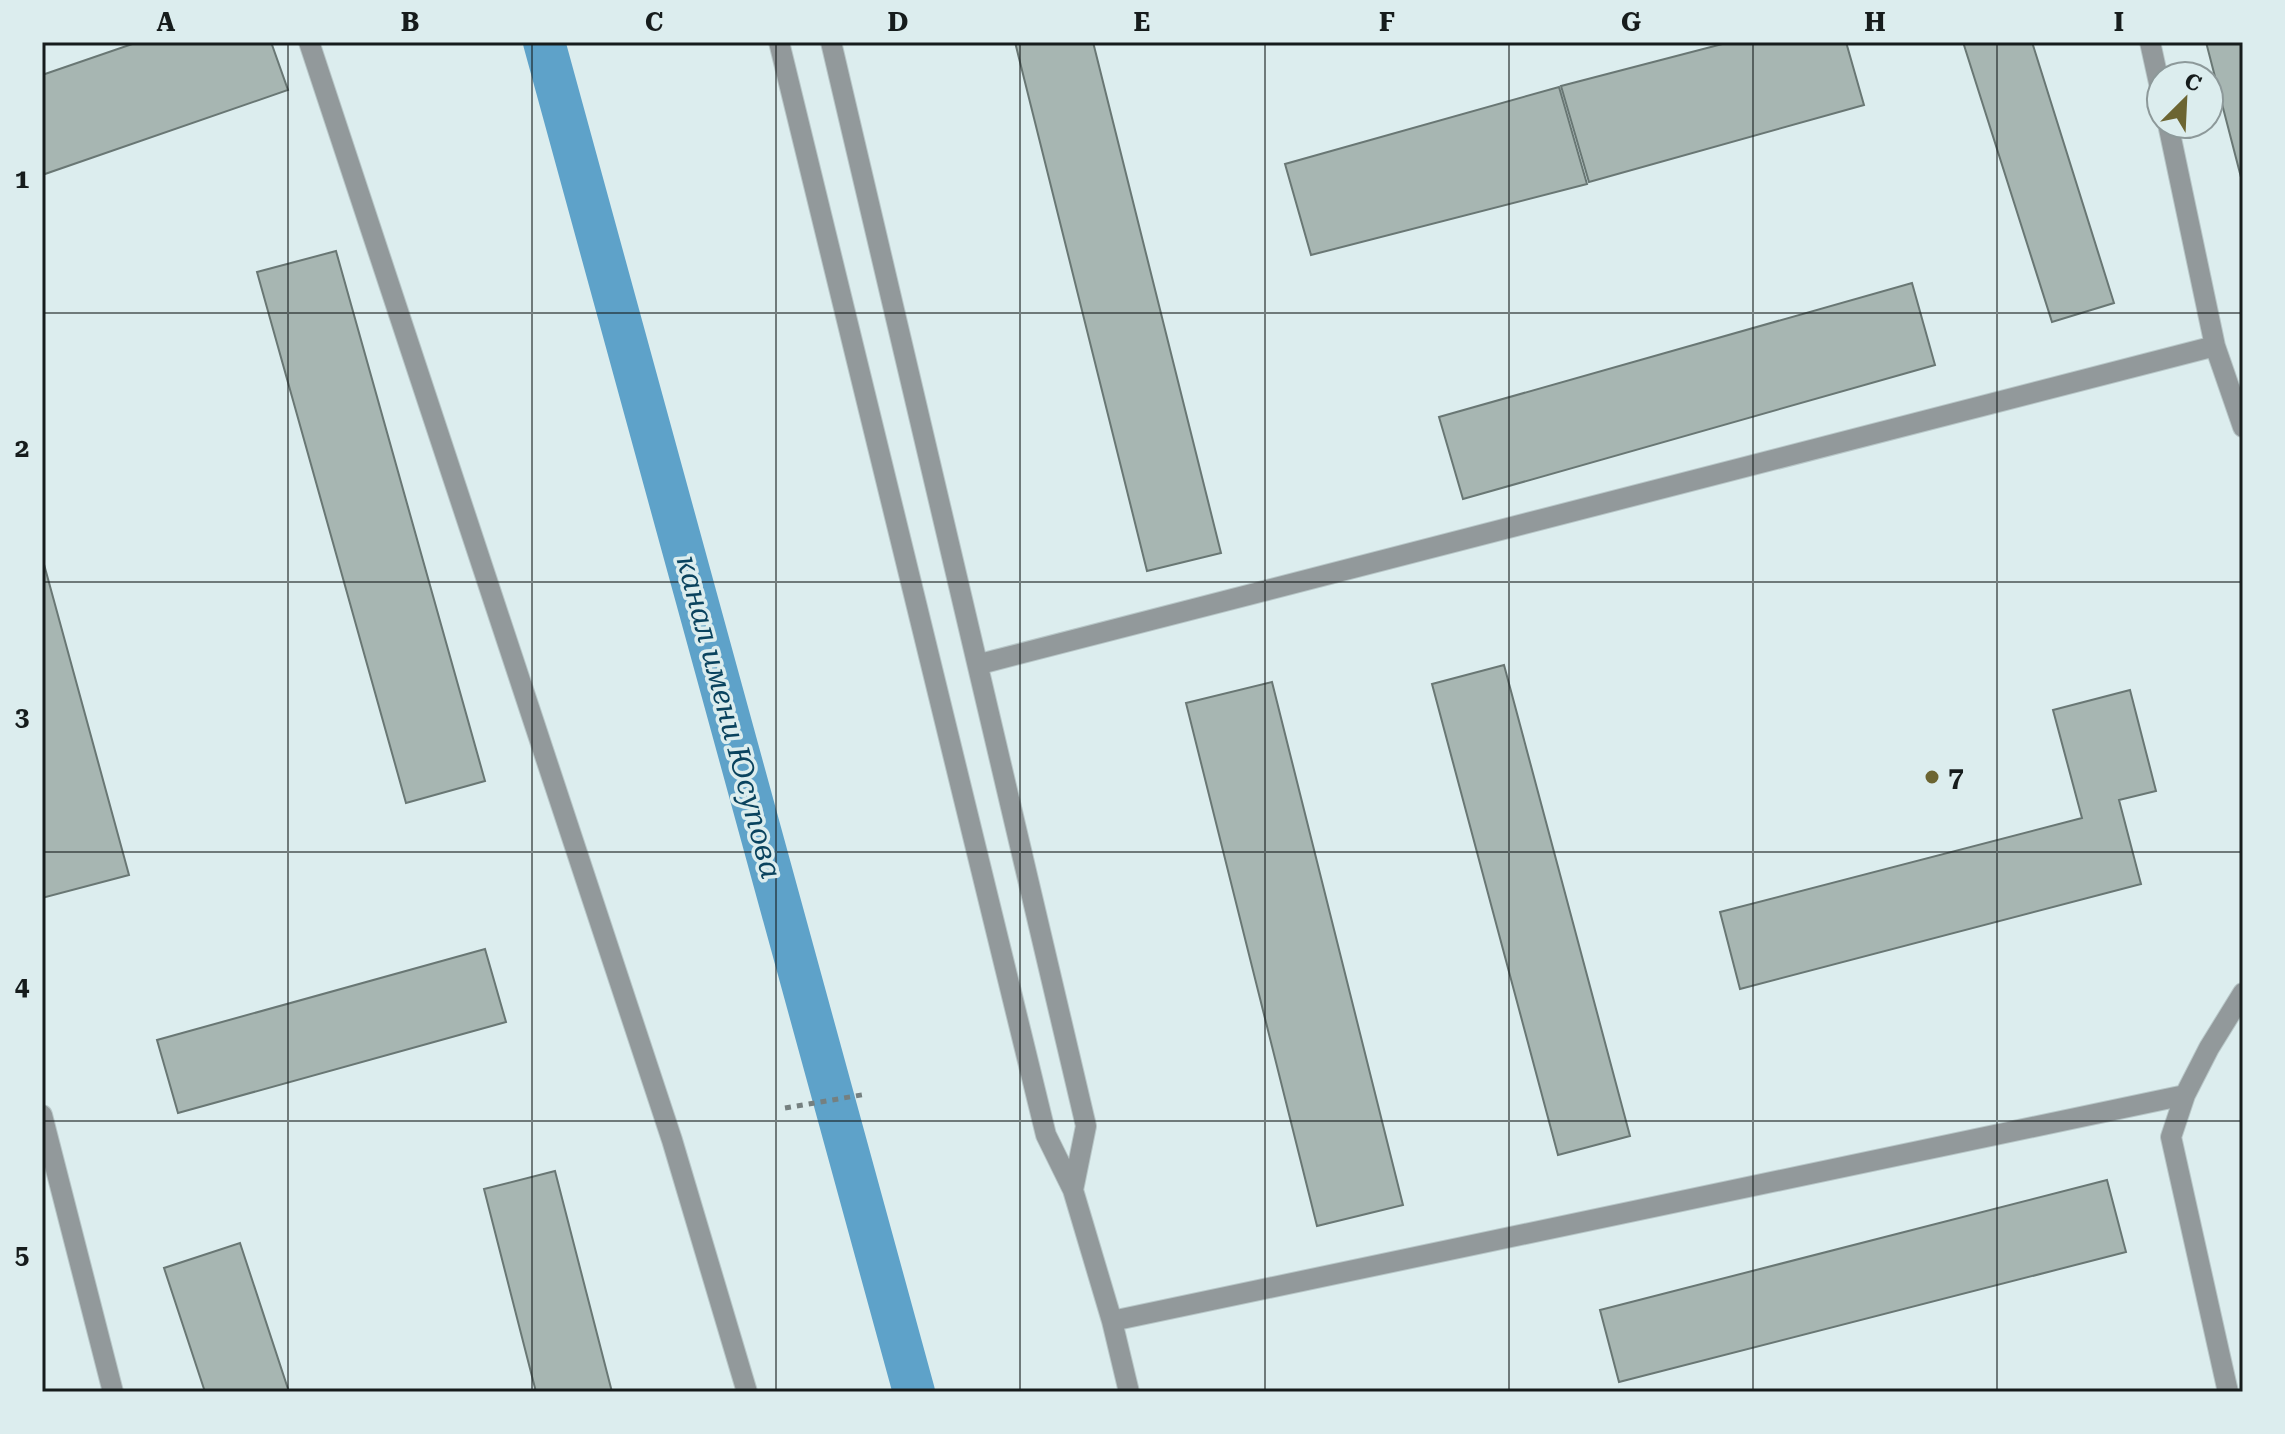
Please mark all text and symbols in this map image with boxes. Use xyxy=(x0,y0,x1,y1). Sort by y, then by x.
text: A xyxy=(157,7,176,37)
text: B xyxy=(401,7,419,37)
text: C xyxy=(645,7,663,37)
text: D xyxy=(888,7,908,37)
text: E xyxy=(1134,7,1150,37)
text: F xyxy=(1379,7,1395,37)
text: G xyxy=(1621,7,1641,37)
text: H xyxy=(1864,7,1886,37)
text: I xyxy=(2114,7,2124,37)
north arrow xyxy=(2145,60,2225,140)
text: С xyxy=(2181,68,2205,97)
text: 1 xyxy=(15,164,29,194)
text: 2 xyxy=(15,433,29,463)
water label: канал имени Юсупова xyxy=(669,551,790,882)
text: 3 xyxy=(15,702,29,732)
place label: 7 xyxy=(1948,761,1964,794)
marker: 7 xyxy=(1923,768,1941,786)
text: 4 xyxy=(15,971,30,1001)
text: 5 xyxy=(15,1240,29,1270)

